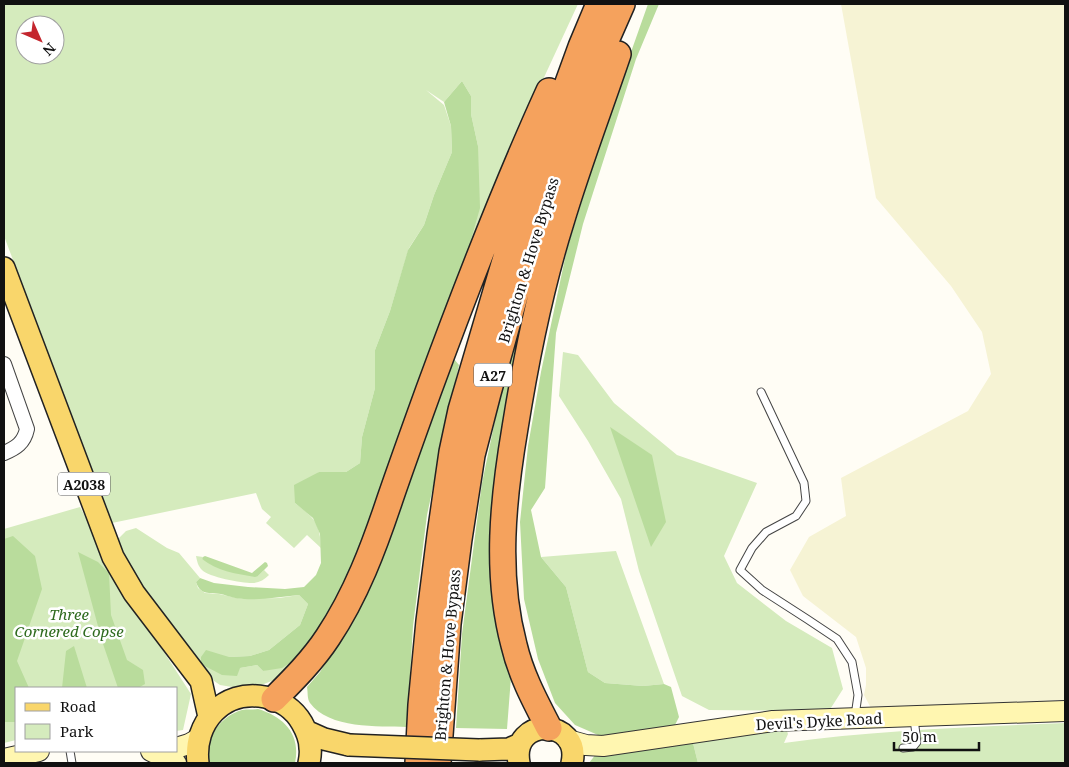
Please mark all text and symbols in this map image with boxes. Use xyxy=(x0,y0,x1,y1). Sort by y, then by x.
north arrow xyxy=(15,15,65,65)
text: N xyxy=(39,39,60,60)
street label: Brighton & Hove Bypass xyxy=(493,175,563,345)
road number: A27 xyxy=(474,364,512,386)
road number: A2038 xyxy=(58,472,110,496)
street label: Brighton & Hove Bypass xyxy=(430,568,464,742)
park label: Three Cornered Copse xyxy=(14,604,124,641)
legend xyxy=(15,687,178,752)
text: Road xyxy=(60,696,96,716)
street label: Devil's Dyke Road xyxy=(755,708,883,734)
scale bar xyxy=(894,720,979,752)
text: Park xyxy=(60,721,94,741)
text: 50 m xyxy=(902,726,937,746)

